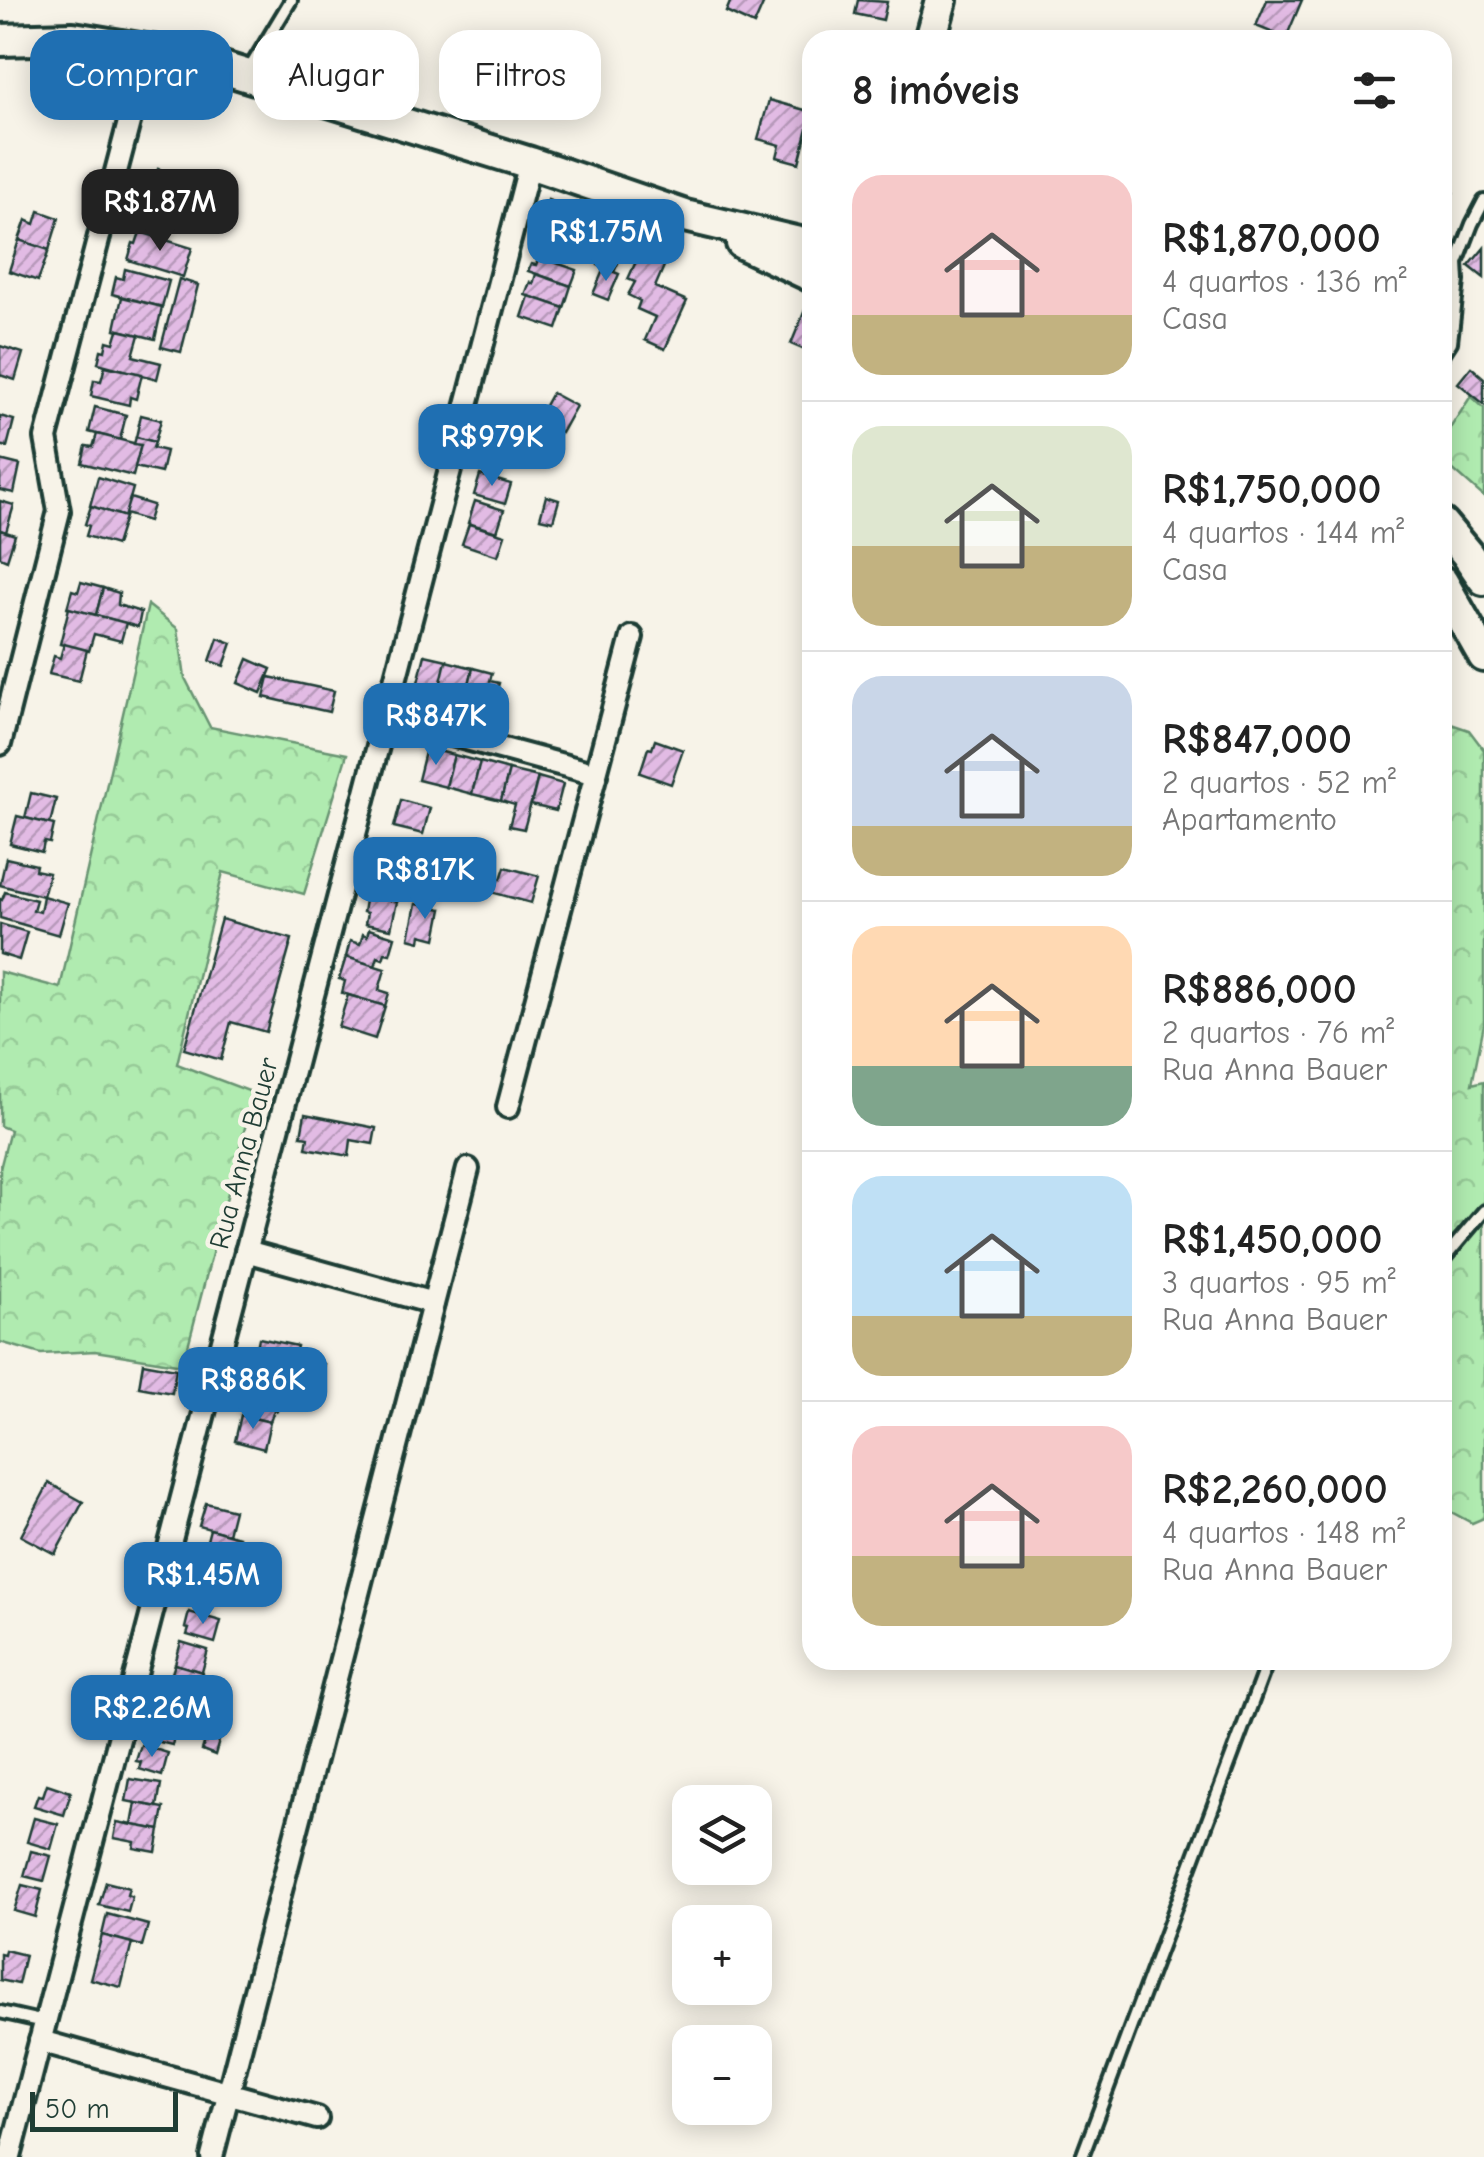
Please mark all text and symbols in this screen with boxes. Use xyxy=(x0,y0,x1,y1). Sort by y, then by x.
chip: Comprar xyxy=(30,30,233,120)
chip: Alugar xyxy=(253,30,419,120)
chip: Filtros xyxy=(439,30,601,120)
icon: filters xyxy=(1347,63,1402,118)
text: 8 imóveis xyxy=(852,66,1019,115)
pin: R$1.87M xyxy=(68,169,252,254)
text: R$1.87M xyxy=(104,183,216,220)
pin: R$1.75M xyxy=(514,199,698,284)
text: R$1.75M xyxy=(549,213,663,250)
text: R$1,870,000 xyxy=(1162,214,1381,263)
icon: home xyxy=(932,215,1052,335)
text: 4 quartos · 136 m² xyxy=(1162,263,1407,300)
text: Casa xyxy=(1162,300,1228,337)
pin: R$979K xyxy=(411,404,573,489)
text: R$979K xyxy=(440,418,544,455)
text: R$1,750,000 xyxy=(1162,465,1382,514)
icon: home xyxy=(932,466,1052,586)
text: 4 quartos · 144 m² xyxy=(1162,514,1404,551)
text: Casa xyxy=(1162,551,1228,588)
pin: R$847K xyxy=(355,683,517,768)
text: R$847K xyxy=(385,697,487,734)
text: R$847,000 xyxy=(1162,715,1352,764)
icon: home xyxy=(932,716,1052,836)
text: 2 quartos · 52 m² xyxy=(1162,764,1396,801)
text: Apartamento xyxy=(1162,801,1337,838)
pin: R$817K xyxy=(344,837,506,922)
text: R$817K xyxy=(375,851,475,888)
text: R$886,000 xyxy=(1162,965,1357,1014)
icon: home xyxy=(932,966,1052,1086)
text: 2 quartos · 76 m² xyxy=(1162,1014,1394,1051)
text: Rua Anna Bauer xyxy=(1162,1051,1387,1088)
street label: Rua Anna Bauer xyxy=(203,1054,285,1253)
text: R$1,450,000 xyxy=(1162,1215,1382,1264)
icon: home xyxy=(932,1216,1052,1336)
text: 3 quartos · 95 m² xyxy=(1162,1264,1396,1301)
text: Rua Anna Bauer xyxy=(1162,1301,1387,1338)
pin: R$886K xyxy=(172,1347,334,1432)
text: R$886K xyxy=(200,1361,306,1398)
text: R$2,260,000 xyxy=(1162,1465,1388,1514)
icon: home xyxy=(932,1466,1052,1586)
text: 4 quartos · 148 m² xyxy=(1162,1514,1405,1551)
pin: R$1.45M xyxy=(111,1542,295,1627)
text: Rua Anna Bauer xyxy=(1162,1551,1387,1588)
text: R$1.45M xyxy=(146,1556,260,1593)
pin: R$2.26M xyxy=(60,1675,244,1760)
text: R$2.26M xyxy=(93,1689,211,1726)
map controls xyxy=(672,1785,772,2125)
button: layers xyxy=(672,1785,772,1885)
button: + xyxy=(672,1905,772,2005)
button: − xyxy=(672,2025,772,2125)
scale bar xyxy=(30,2087,178,2132)
text: 50 m xyxy=(45,2093,110,2125)

